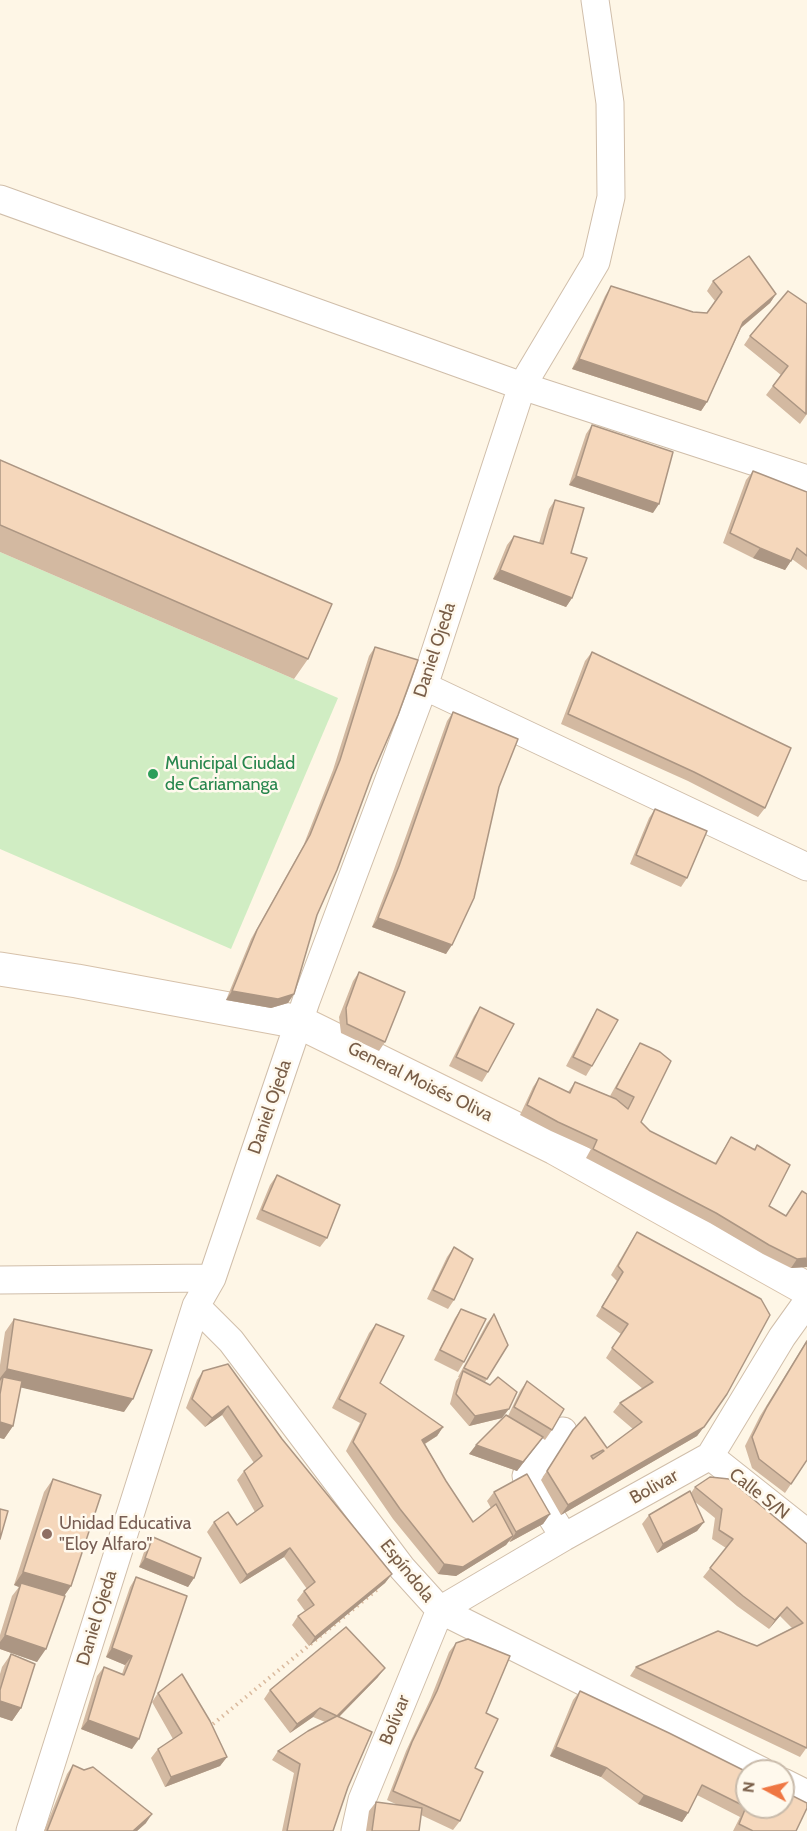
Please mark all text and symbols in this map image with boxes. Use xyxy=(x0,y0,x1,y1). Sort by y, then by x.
street label: Daniel Ojeda xyxy=(410,600,460,700)
place label: Municipal Ciudad de Cariamanga xyxy=(165,753,295,795)
marker: Municipal Ciudad de Cariamanga xyxy=(146,767,160,781)
street label: General Moisés Oliva xyxy=(344,1038,496,1126)
street label: Daniel Ojeda xyxy=(244,1057,296,1157)
street label: Calle S/N xyxy=(725,1464,793,1524)
street label: Bolivar xyxy=(626,1465,682,1509)
place label: Unidad Educativa "Eloy Alfaro" xyxy=(59,1513,191,1556)
marker: Unidad Educativa "Eloy Alfaro" xyxy=(40,1527,54,1541)
street label: Espíndola xyxy=(375,1535,439,1607)
street label: Daniel Ojeda xyxy=(72,1568,122,1668)
street label: Bolívar xyxy=(375,1692,415,1748)
north arrow xyxy=(735,1759,795,1819)
text: N xyxy=(739,1780,759,1794)

